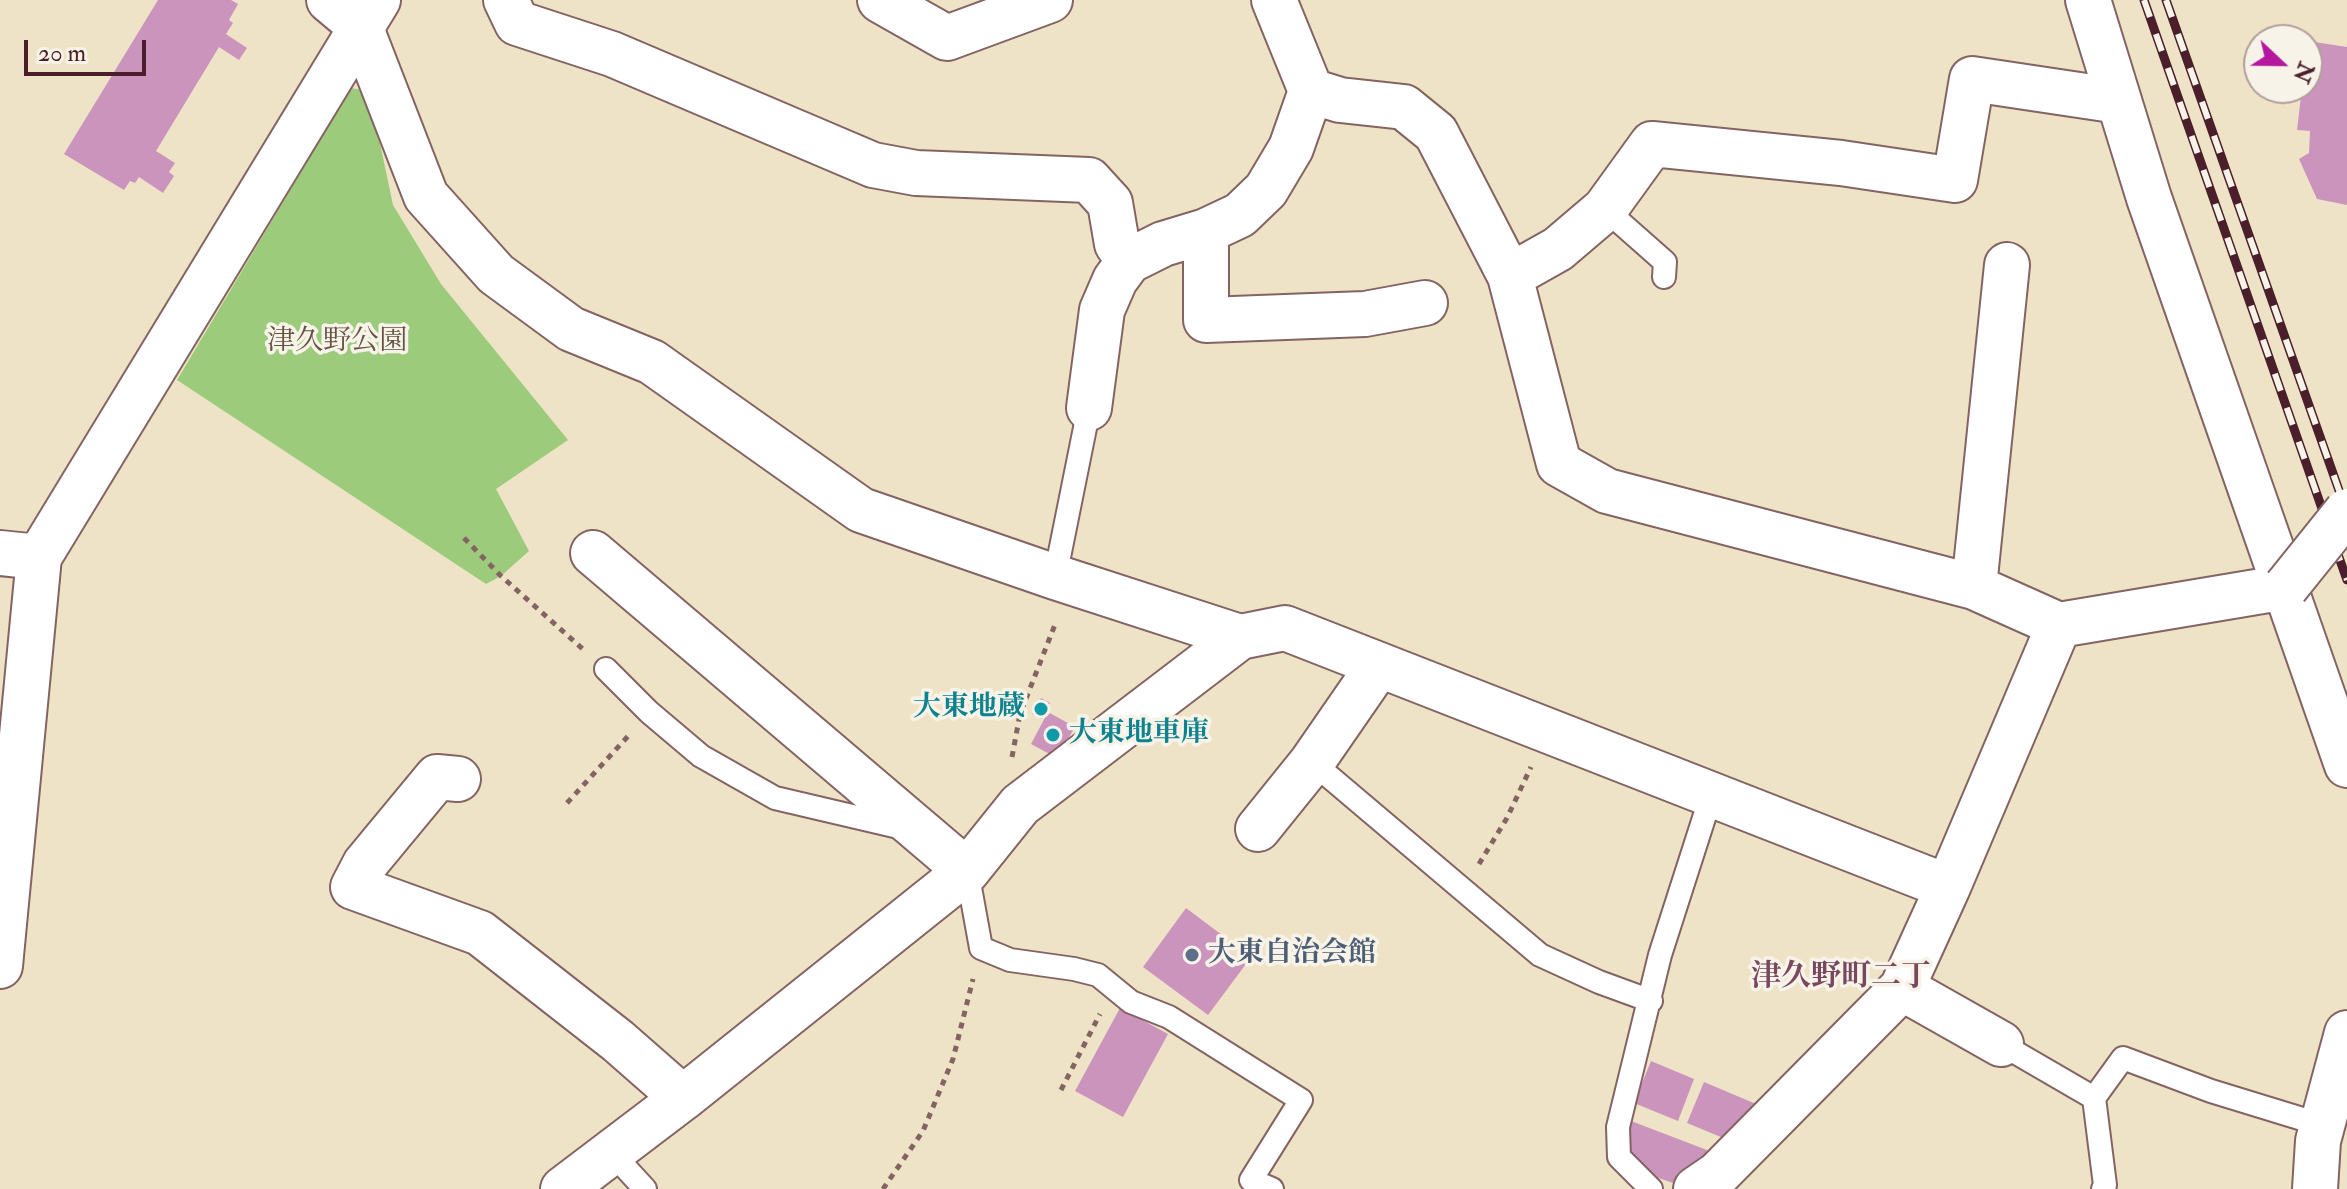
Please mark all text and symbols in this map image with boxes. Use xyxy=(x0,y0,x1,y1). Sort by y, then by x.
scale bar xyxy=(28,24,150,74)
north arrow xyxy=(2243,24,2323,104)
text: 20 m xyxy=(38,38,86,69)
text: N xyxy=(2287,58,2320,87)
park label: 津久野公園 xyxy=(267,326,407,360)
place label: 大東地蔵 xyxy=(913,692,1025,726)
marker: 大東地蔵 xyxy=(1032,700,1050,718)
place label: 大東地車庫 xyxy=(1069,718,1209,752)
marker: 大東地車庫 xyxy=(1044,726,1062,744)
place label: 大東自治会館 xyxy=(1208,938,1376,972)
marker: 大東自治会館 xyxy=(1183,946,1201,964)
district label: 津久野町二丁 xyxy=(1751,961,1931,997)

